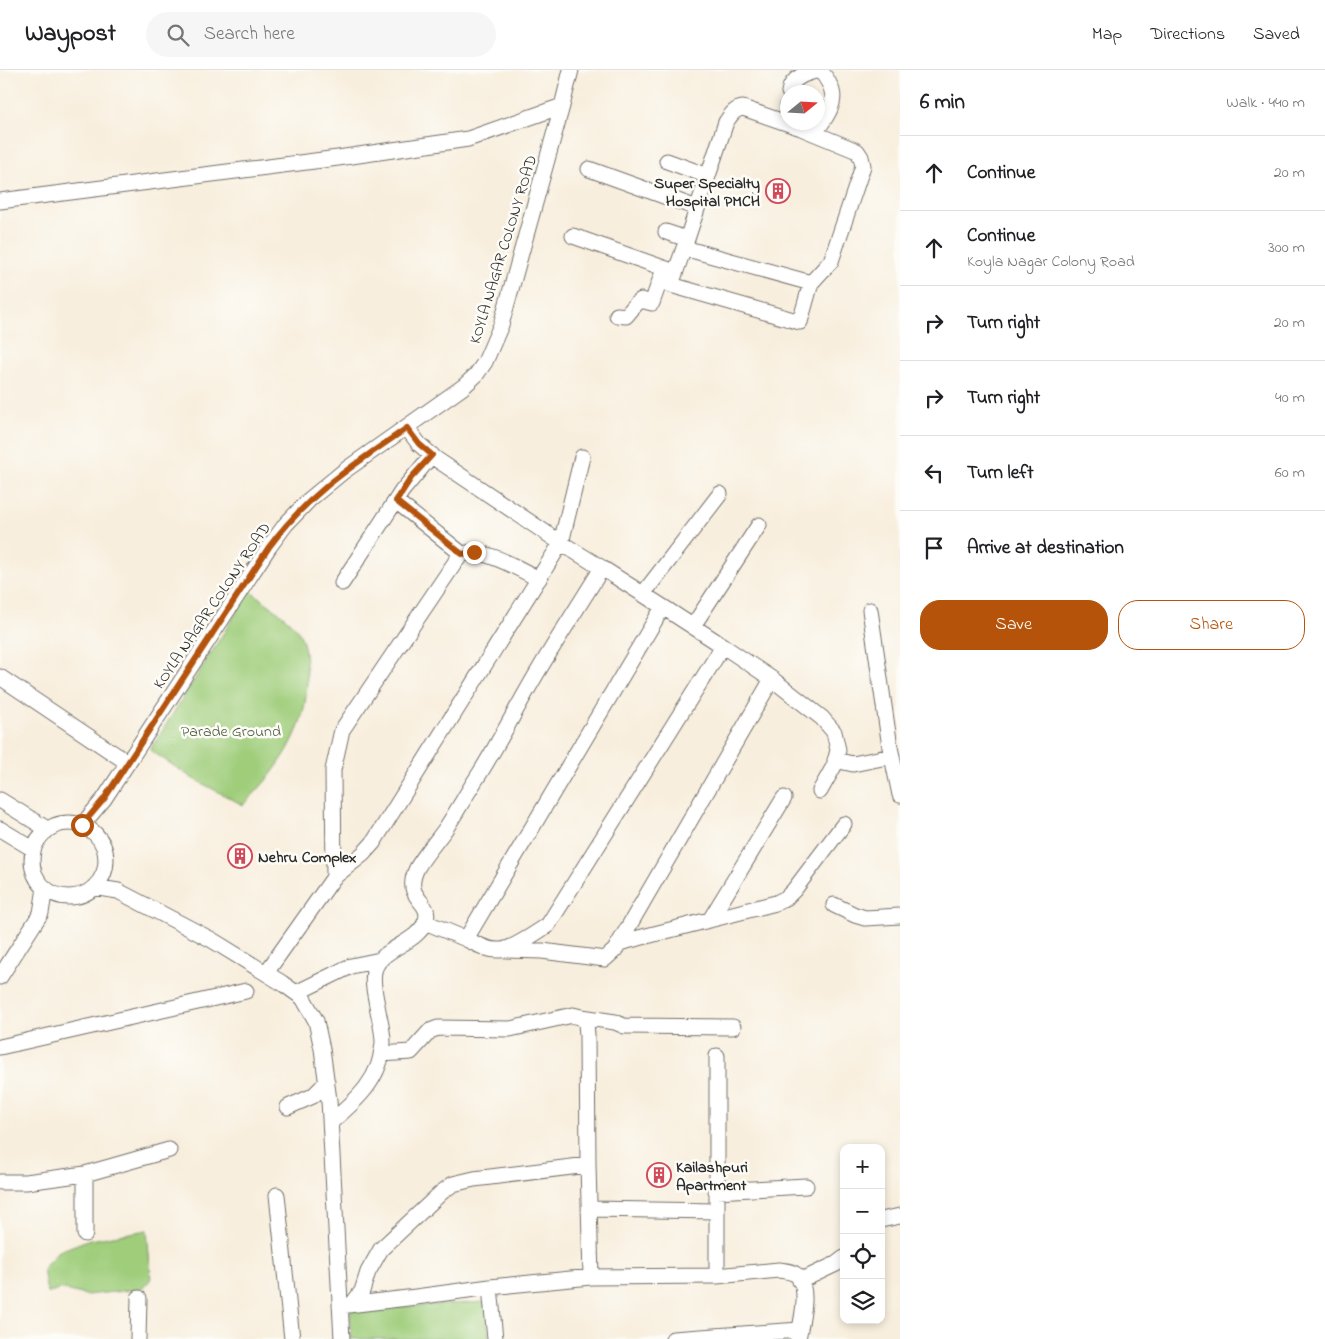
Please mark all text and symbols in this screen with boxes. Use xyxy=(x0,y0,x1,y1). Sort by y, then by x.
search box xyxy=(146,12,496,57)
text: Waypost xyxy=(25,17,116,52)
icon: search xyxy=(164,21,192,49)
text: Search here xyxy=(204,21,295,48)
text: Map xyxy=(1092,22,1122,48)
text: Directions xyxy=(1150,22,1225,48)
text: Saved xyxy=(1253,22,1300,48)
north arrow xyxy=(780,85,825,130)
text: 6 min xyxy=(920,88,965,118)
text: Walk · 440 m xyxy=(1226,91,1305,115)
street label: KOYLA NAGAR COLONY ROAD xyxy=(464,152,544,347)
icon: ahead xyxy=(920,159,948,187)
text: Continue xyxy=(967,160,1035,187)
text: 20 m xyxy=(1274,161,1305,185)
place label: Super Specialty Hospital PMCH xyxy=(654,172,760,214)
building icon: Super Specialty Hospital PMCH xyxy=(765,178,791,204)
text: Continue xyxy=(967,223,1035,250)
icon: ahead xyxy=(920,234,948,262)
text: 300 m xyxy=(1268,236,1305,260)
text: Koyla Nagar Colony Road xyxy=(967,250,1135,274)
icon: right xyxy=(920,309,948,337)
text: Turn right xyxy=(967,310,1040,337)
text: 20 m xyxy=(1274,311,1305,335)
icon: right xyxy=(920,384,948,412)
text: Turn right xyxy=(967,385,1040,412)
text: 40 m xyxy=(1275,386,1305,410)
icon: left xyxy=(920,459,948,487)
text: Turn left xyxy=(967,460,1034,487)
text: 60 m xyxy=(1275,461,1305,485)
street label: KOYLA NAGAR COLONY ROAD xyxy=(148,518,277,694)
icon: arrive xyxy=(920,534,948,562)
text: Arrive at destination xyxy=(967,535,1124,562)
route end xyxy=(463,541,486,564)
button: Save xyxy=(920,600,1108,650)
button: Share xyxy=(1118,600,1305,650)
park label: Parade Ground xyxy=(181,720,281,744)
route start xyxy=(71,814,94,837)
building icon: Nehru Complex xyxy=(227,843,253,869)
place label: Nehru Complex xyxy=(258,846,356,870)
map controls xyxy=(840,1144,885,1324)
button: + xyxy=(840,1144,885,1189)
place label: Kailashpuri Apartment xyxy=(676,1156,748,1198)
building icon: Kailashpuri Apartment xyxy=(646,1162,672,1188)
button: − xyxy=(840,1189,885,1234)
button: locate xyxy=(840,1234,885,1279)
button: layers xyxy=(840,1279,885,1324)

